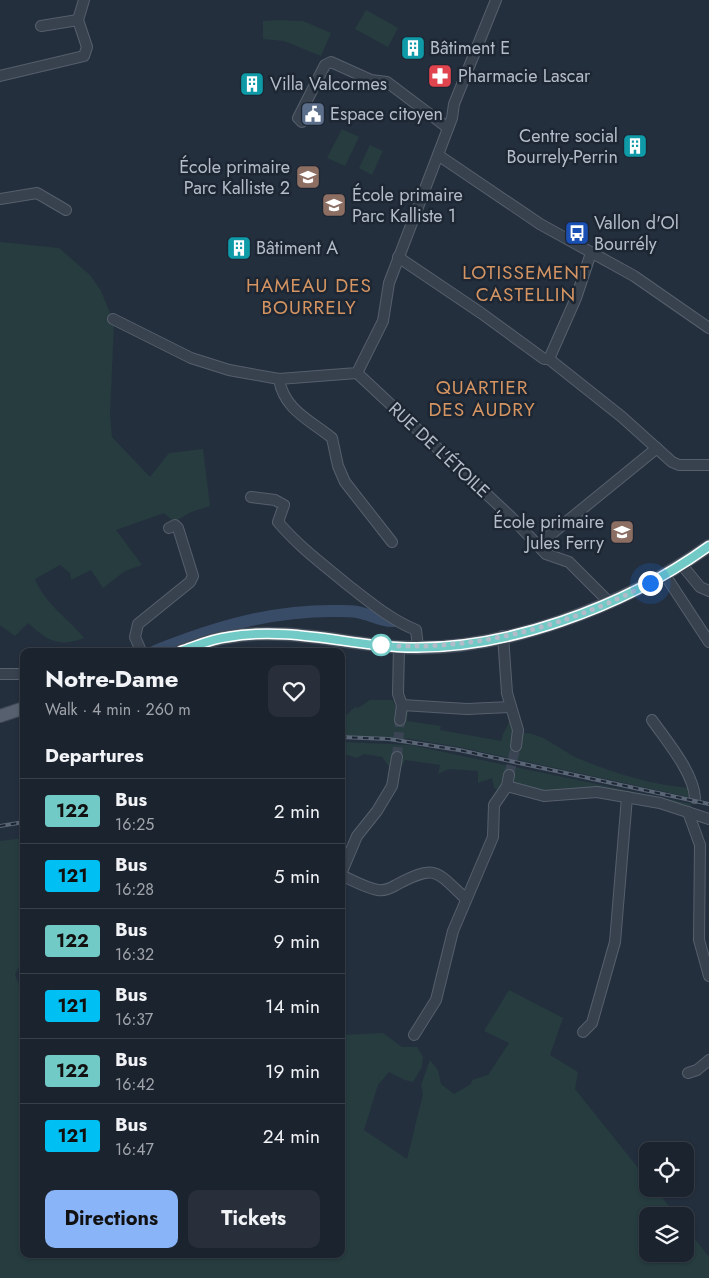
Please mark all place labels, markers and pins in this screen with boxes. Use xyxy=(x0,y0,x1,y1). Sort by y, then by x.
building icon: Bâtiment E xyxy=(400,35,426,61)
place label: Bâtiment E xyxy=(430,35,510,61)
pharmacy icon: Pharmacie Lascar xyxy=(427,63,453,89)
place label: Pharmacie Lascar xyxy=(458,63,591,89)
building icon: Villa Valcormes xyxy=(239,71,265,97)
place label: Villa Valcormes xyxy=(270,71,387,97)
public building icon: Espace citoyen xyxy=(300,101,326,127)
place label: Espace citoyen xyxy=(330,101,443,127)
place label: Centre social Bourrely-Perrin xyxy=(506,123,618,170)
building icon: Centre social Bourrely-Perrin xyxy=(622,133,648,159)
place label: École primaire Parc Kalliste 2 xyxy=(179,154,290,201)
school or university icon: École primaire Parc Kalliste 2 xyxy=(295,164,321,190)
place label: École primaire Parc Kalliste 1 xyxy=(352,182,463,229)
school or university icon: École primaire Parc Kalliste 1 xyxy=(321,192,347,218)
place label: Vallon d'Ol Bourrély xyxy=(594,210,679,257)
bus stop icon: Vallon d'Ol Bourrély xyxy=(564,220,590,246)
building icon: Bâtiment A xyxy=(226,235,252,261)
place label: Bâtiment A xyxy=(256,235,338,261)
place label: École primaire Jules Ferry xyxy=(493,509,604,556)
school or university icon: École primaire Jules Ferry xyxy=(609,519,635,545)
unlabelled marker xyxy=(370,634,392,656)

